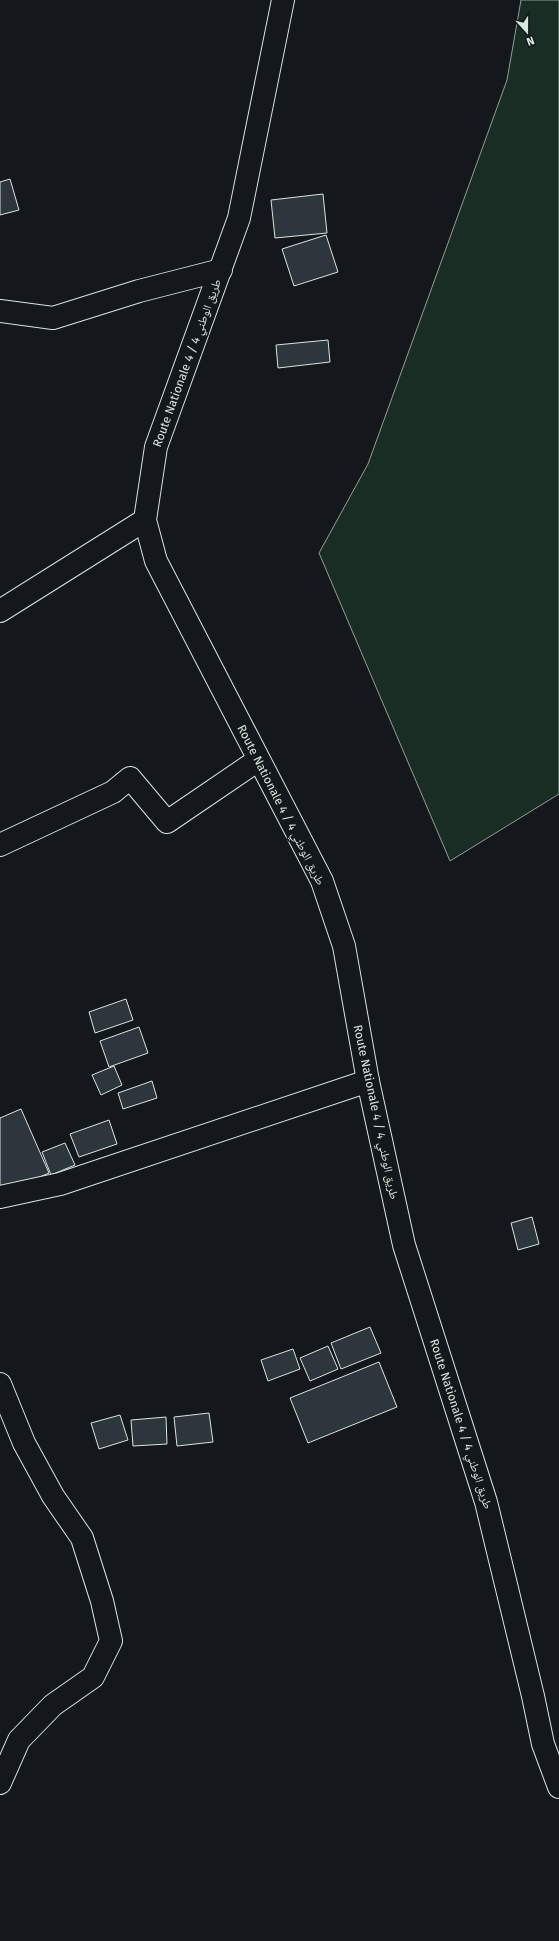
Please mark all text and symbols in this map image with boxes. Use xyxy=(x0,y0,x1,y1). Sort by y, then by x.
north arrow xyxy=(507,12,547,52)
text: N xyxy=(525,33,536,48)
street label: Route Nationale 4 / طريق الوطني 4 xyxy=(150,277,227,450)
street label: Route Nationale 4 / طريق الوطني 4 xyxy=(232,723,328,889)
street label: Route Nationale 4 / طريق الوطني 4 xyxy=(348,1023,401,1201)
street label: Route Nationale 4 / طريق الوطني 4 xyxy=(424,1337,495,1512)

